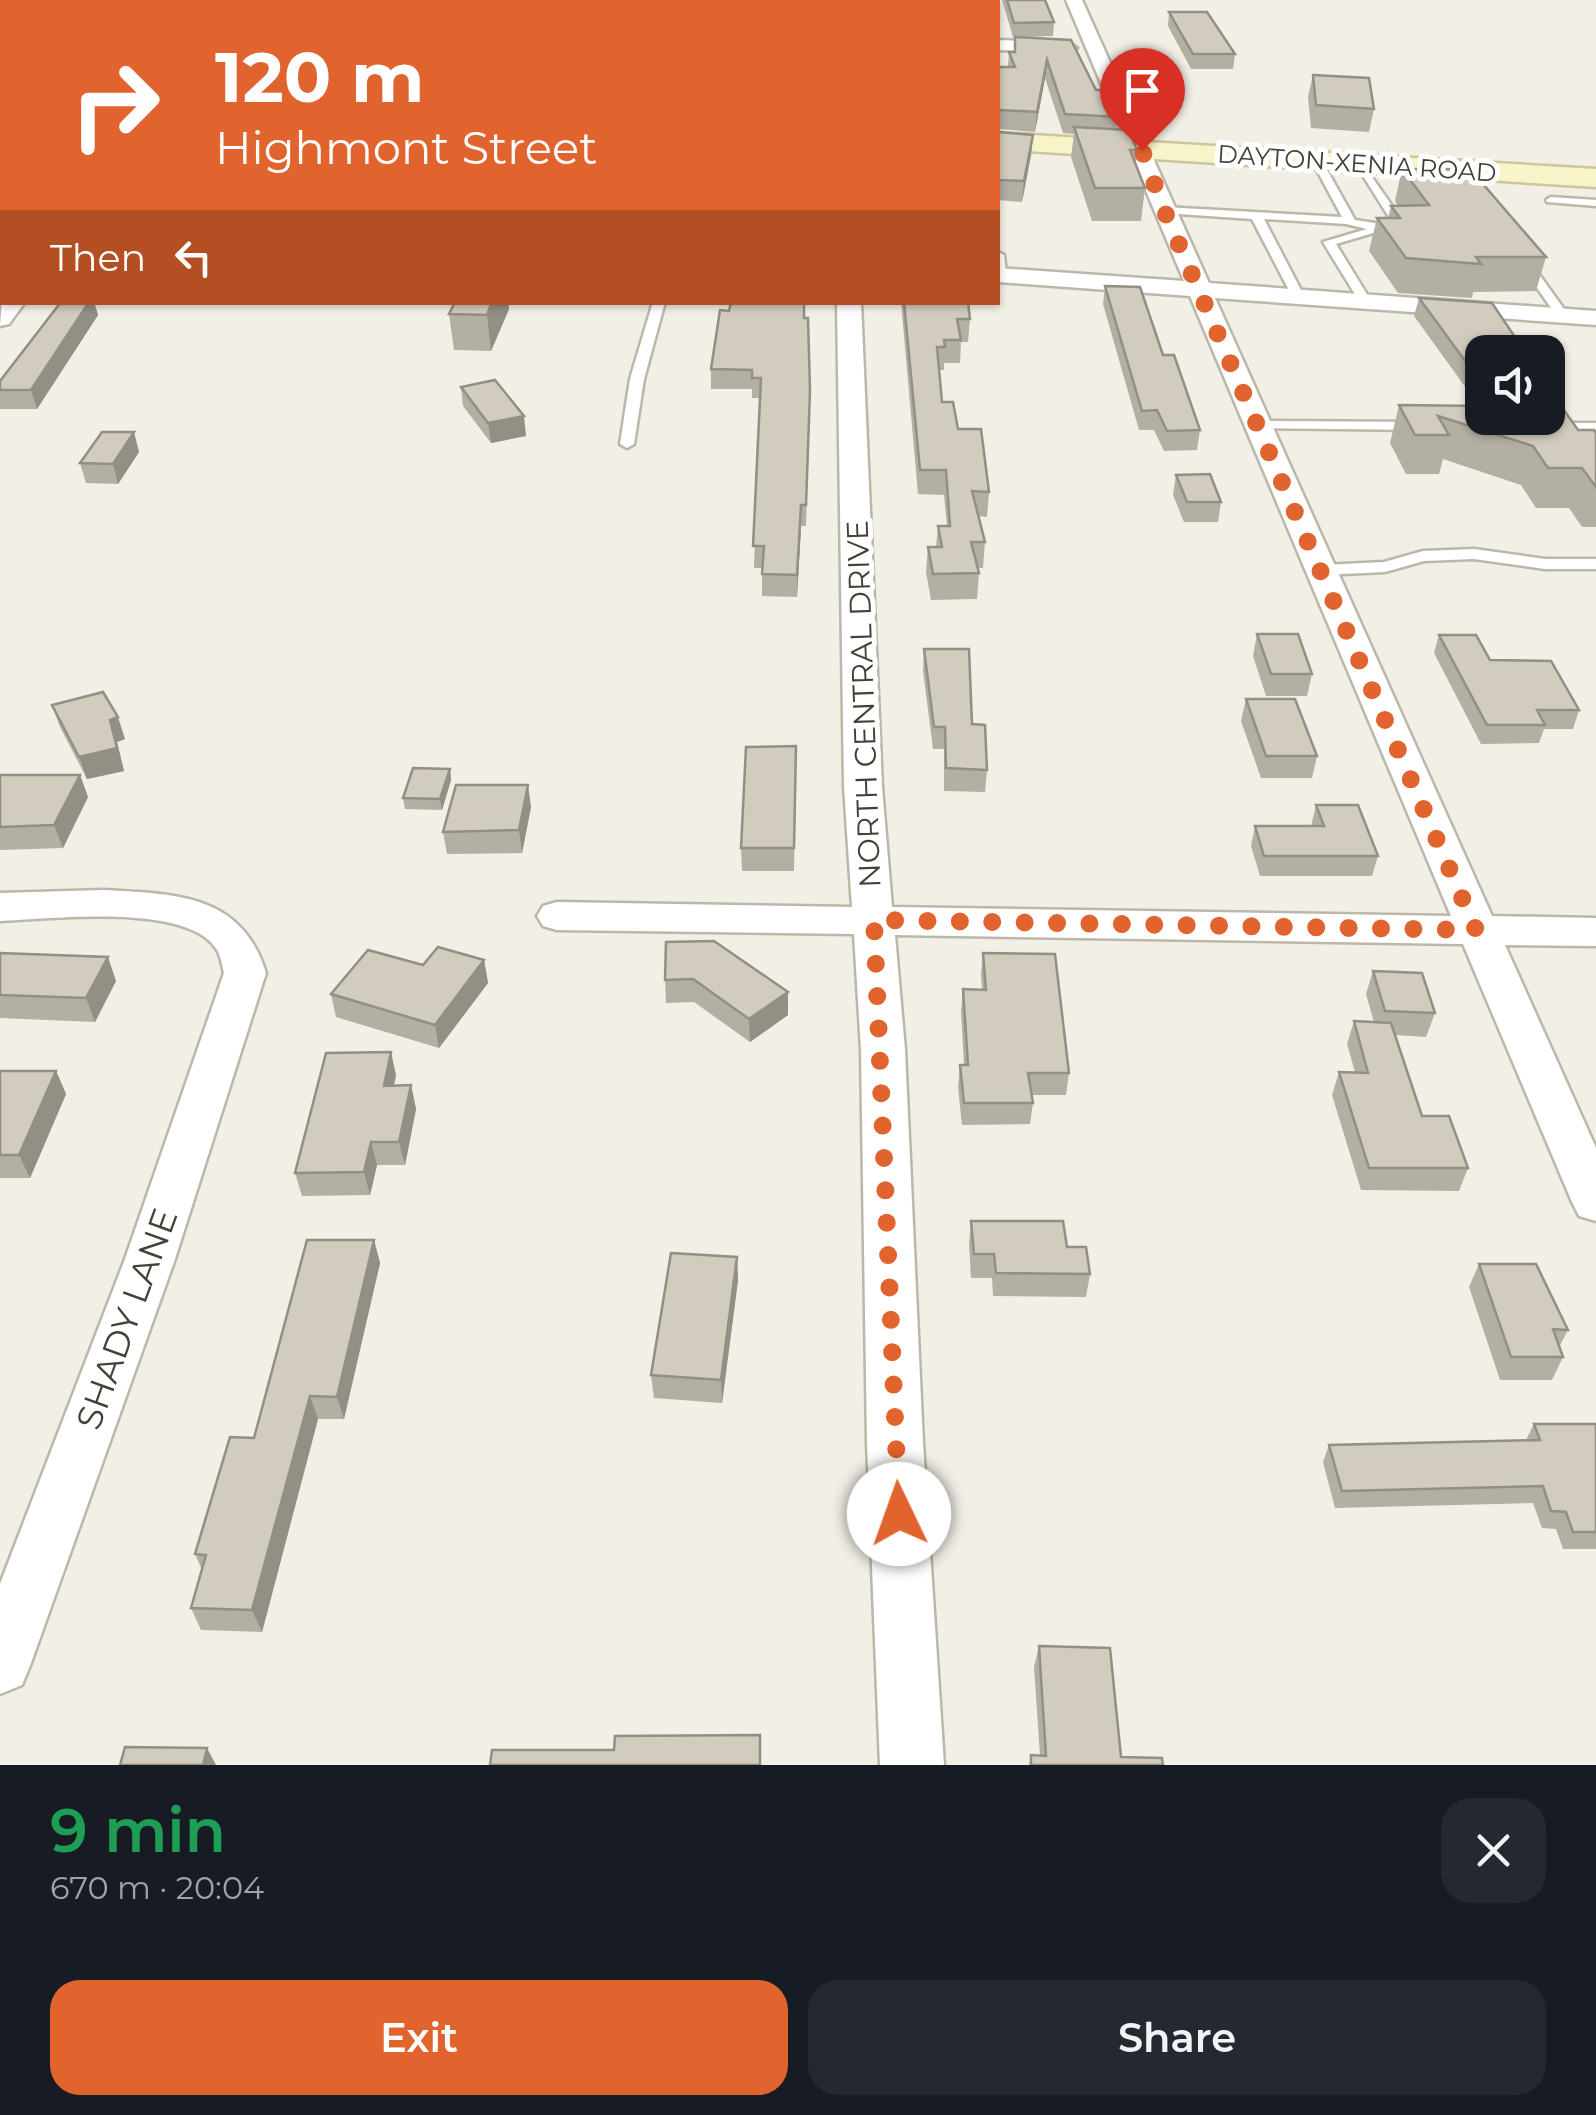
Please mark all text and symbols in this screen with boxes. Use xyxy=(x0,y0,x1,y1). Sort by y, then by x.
text: 120 m xyxy=(215,34,425,120)
icon: right xyxy=(50,40,180,170)
pin xyxy=(1100,48,1185,151)
icon: arrive xyxy=(1115,63,1170,118)
text: Highmont Street xyxy=(215,120,597,175)
street label: DAYTON-XENIA ROAD xyxy=(1216,138,1498,188)
icon: left xyxy=(166,230,221,285)
text: Then xyxy=(50,234,146,281)
map controls xyxy=(1465,335,1565,435)
button: sound xyxy=(1465,335,1565,435)
street label: NORTH CENTRAL DRIVE xyxy=(839,520,888,888)
street label: SHADY LANE xyxy=(67,1203,186,1435)
position arrow xyxy=(847,1462,951,1566)
text: 9 min xyxy=(50,1794,226,1867)
button: close xyxy=(1441,1798,1546,1903)
text: 670 m · 20:04 xyxy=(50,1868,264,1907)
button: Exit xyxy=(50,1980,788,2095)
button: Share xyxy=(808,1980,1546,2095)

